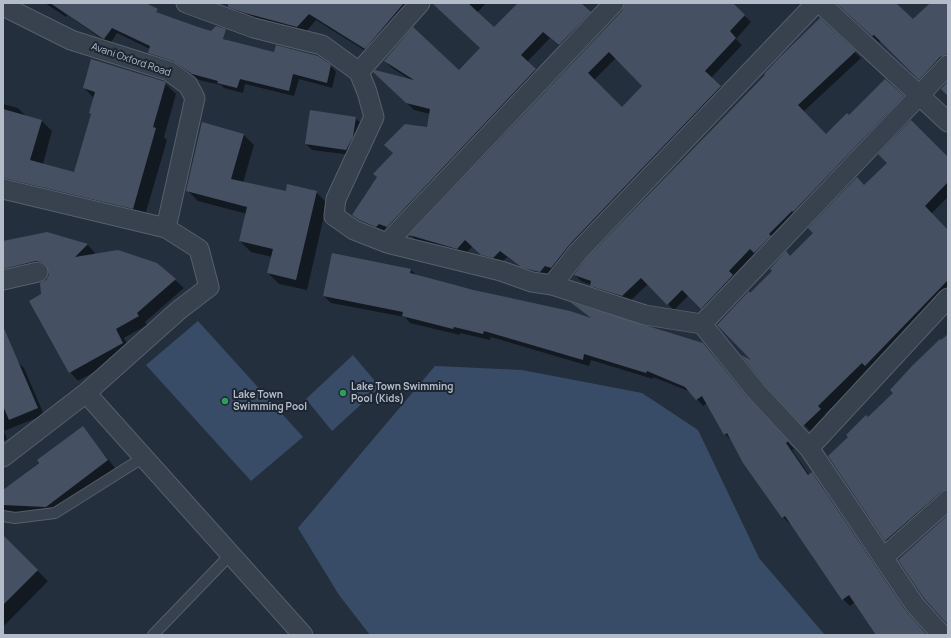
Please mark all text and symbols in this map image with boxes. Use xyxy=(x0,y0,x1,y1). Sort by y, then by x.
street label: Avani Oxford Road xyxy=(90,41,172,79)
place label: Lake Town Swimming Pool (Kids) xyxy=(351,381,454,404)
marker: Lake Town Swimming Pool (Kids) xyxy=(338,388,348,398)
place label: Lake Town Swimming Pool xyxy=(233,389,307,412)
marker: Lake Town Swimming Pool xyxy=(220,396,230,406)

